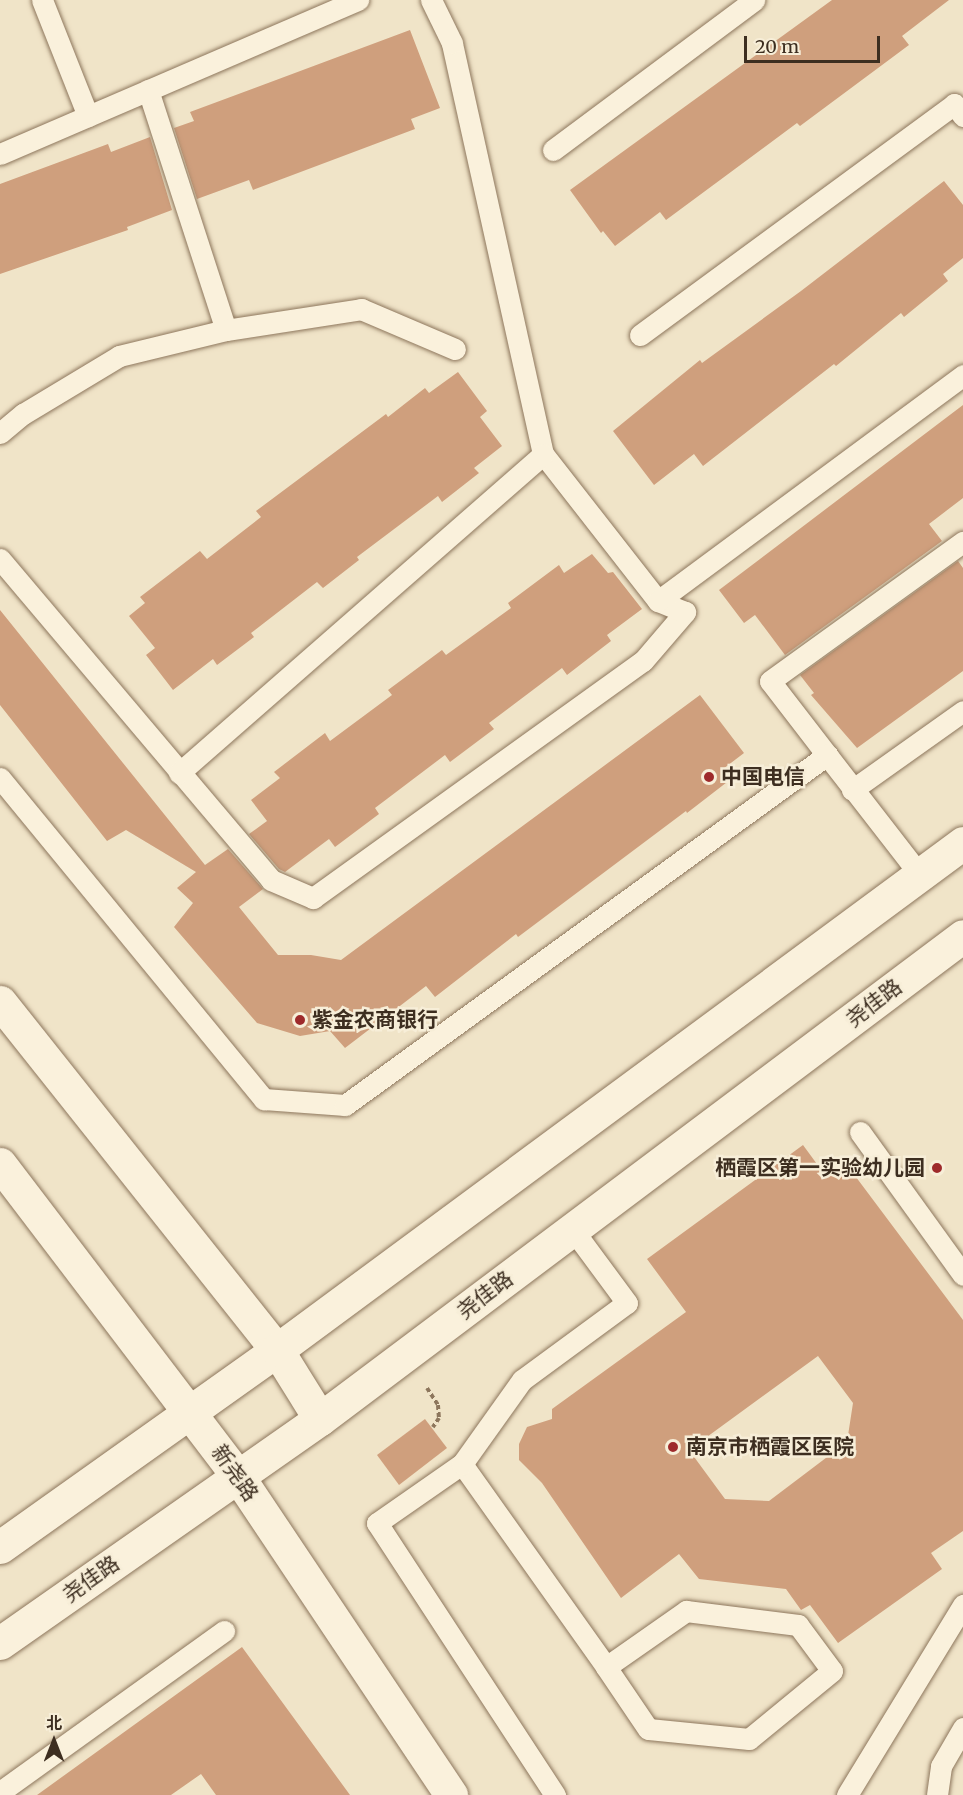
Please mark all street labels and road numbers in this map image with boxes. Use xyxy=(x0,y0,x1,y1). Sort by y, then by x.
street label: 尧佳路 xyxy=(841,974,907,1032)
street label: 尧佳路 xyxy=(452,1266,518,1324)
street label: 新尧路 xyxy=(207,1440,263,1506)
street label: 尧佳路 xyxy=(58,1551,124,1607)

